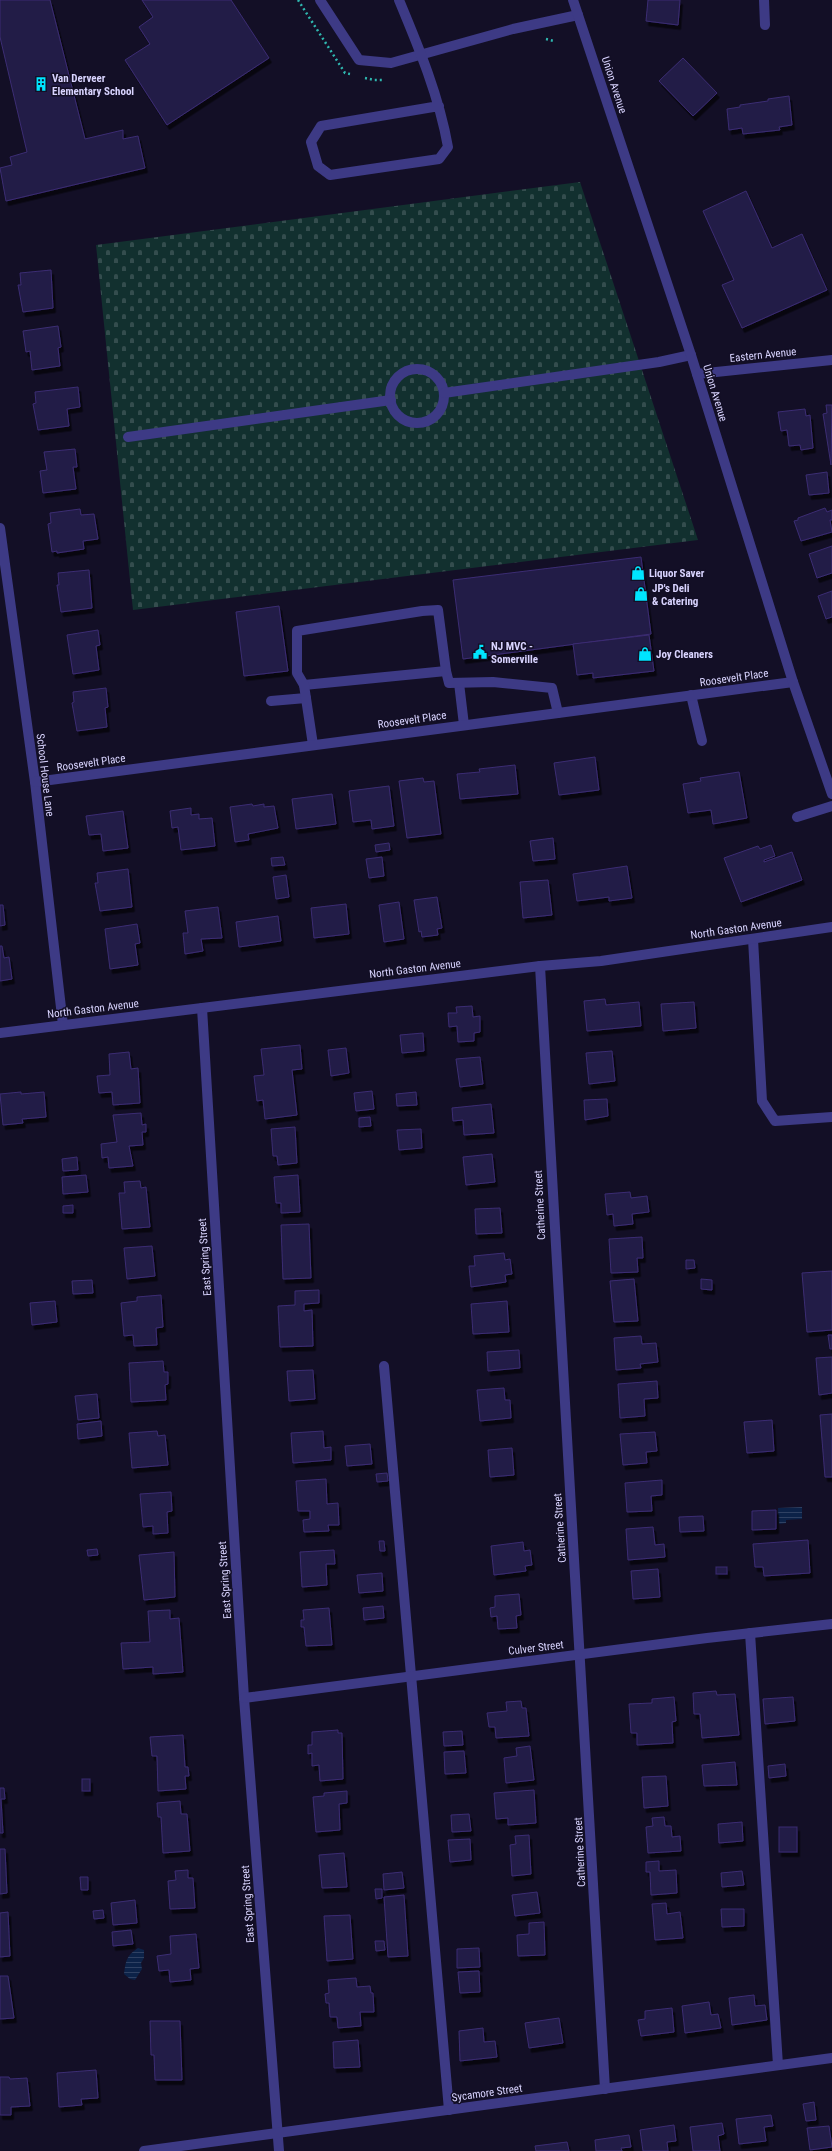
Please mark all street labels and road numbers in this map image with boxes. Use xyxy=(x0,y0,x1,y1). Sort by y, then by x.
street label: Union Avenue xyxy=(599,55,629,115)
street label: Eastern Avenue xyxy=(729,345,797,365)
street label: Union Avenue xyxy=(700,363,730,423)
street label: Roosevelt Place xyxy=(699,667,769,689)
street label: Roosevelt Place xyxy=(377,709,447,731)
street label: School House Lane xyxy=(33,733,57,817)
street label: Roosevelt Place xyxy=(56,752,126,774)
street label: North Gaston Avenue xyxy=(690,916,782,942)
street label: North Gaston Avenue xyxy=(369,957,461,981)
street label: North Gaston Avenue xyxy=(47,997,139,1021)
street label: Catherine Street xyxy=(532,1170,548,1240)
street label: East Spring Street xyxy=(196,1218,214,1296)
street label: Catherine Street xyxy=(551,1493,569,1563)
street label: East Spring Street xyxy=(216,1541,234,1619)
street label: Culver Street xyxy=(508,1638,564,1658)
street label: Catherine Street xyxy=(572,1817,588,1887)
street label: East Spring Street xyxy=(239,1865,257,1943)
street label: Sycamore Street xyxy=(451,2082,523,2104)

